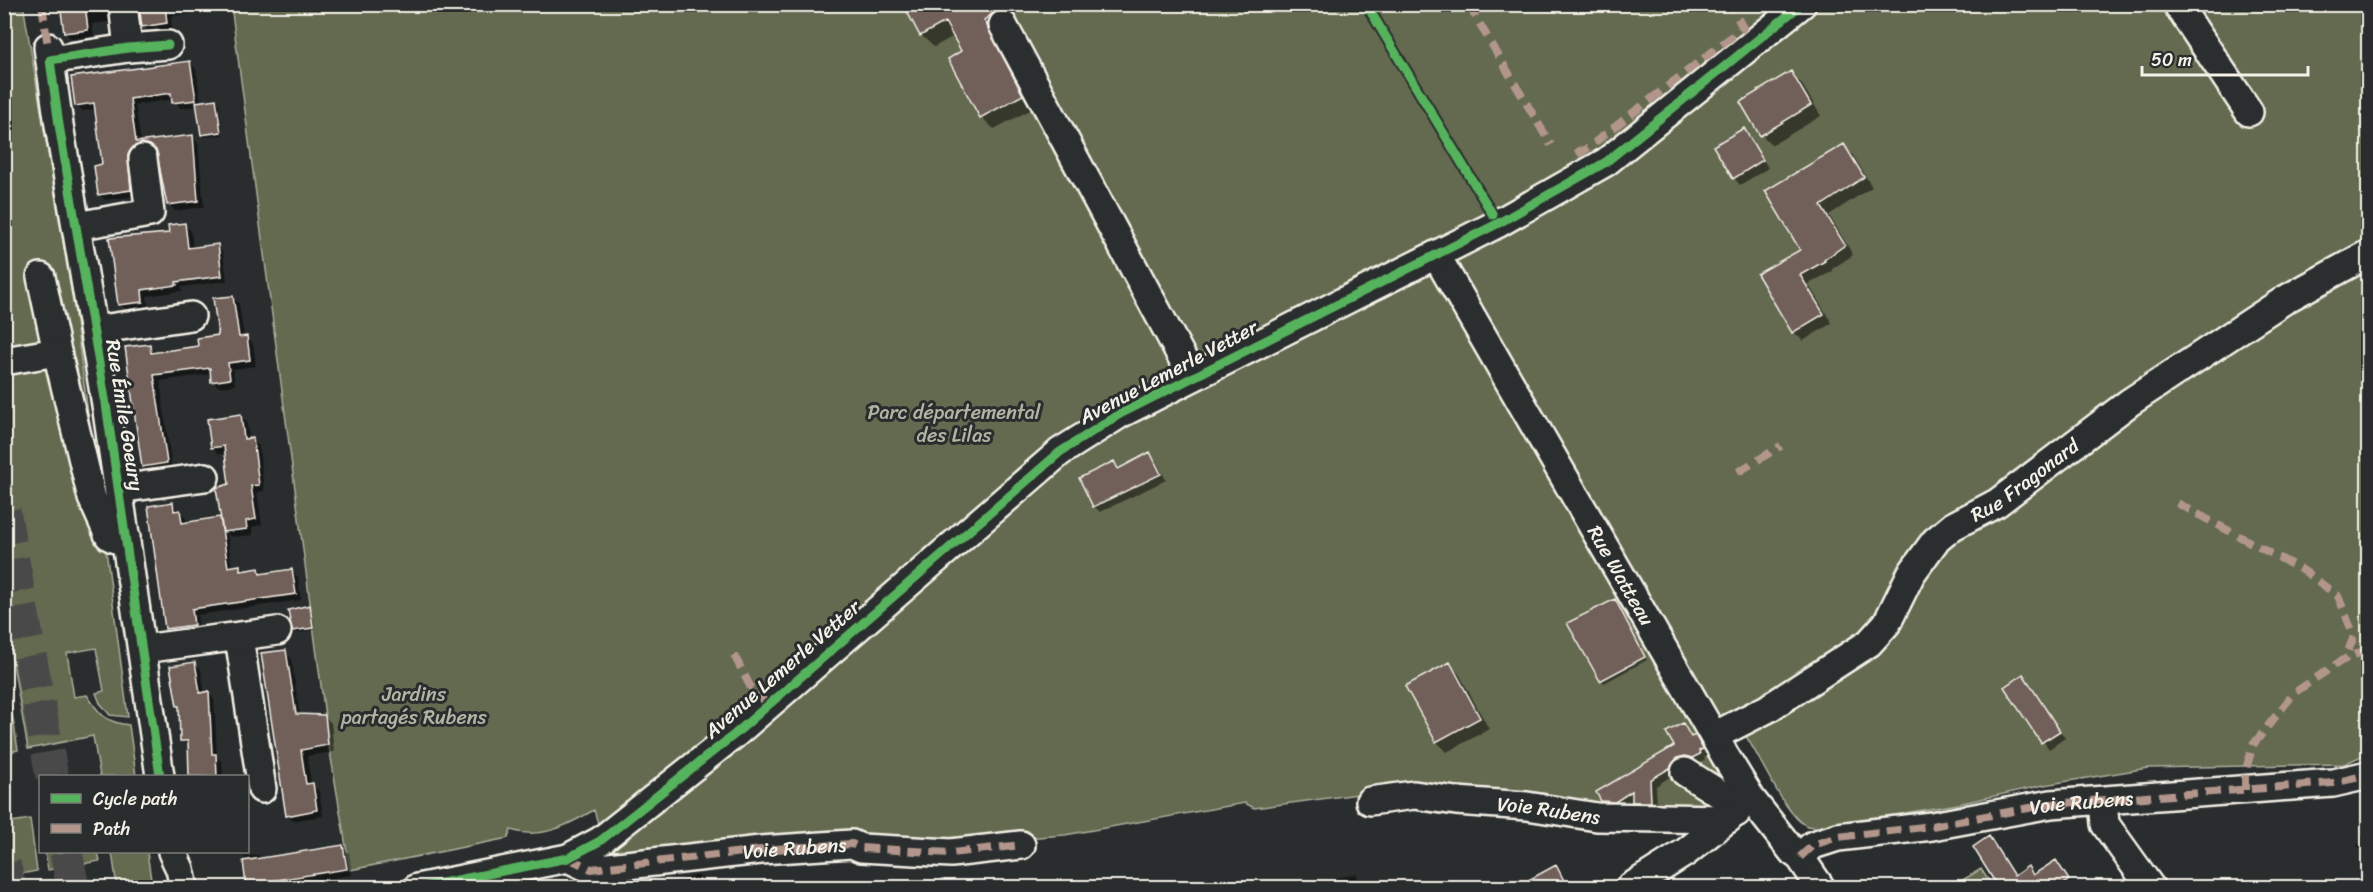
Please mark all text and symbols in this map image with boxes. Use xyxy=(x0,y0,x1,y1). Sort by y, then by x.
scale bar xyxy=(2142,39,2308,77)
text: 50 m xyxy=(2151,44,2192,76)
street label: Avenue Lemerle Vetter xyxy=(1072,310,1266,435)
street label: Rue Émile Goeury xyxy=(95,337,154,494)
park label: Parc départemental des Lilas xyxy=(867,395,1042,453)
street label: Rue Fragonard xyxy=(1964,428,2088,532)
street label: Rue Watteau xyxy=(1577,519,1664,633)
street label: Avenue Lemerle Vetter xyxy=(695,590,870,748)
park label: Jardins partagés Rubens xyxy=(340,677,488,735)
legend xyxy=(39,775,249,853)
street label: Voie Rubens xyxy=(2027,781,2135,826)
text: Cycle path xyxy=(93,783,177,815)
street label: Voie Rubens xyxy=(1496,787,1603,835)
text: Path xyxy=(93,813,130,845)
street label: Voie Rubens xyxy=(741,827,848,870)

